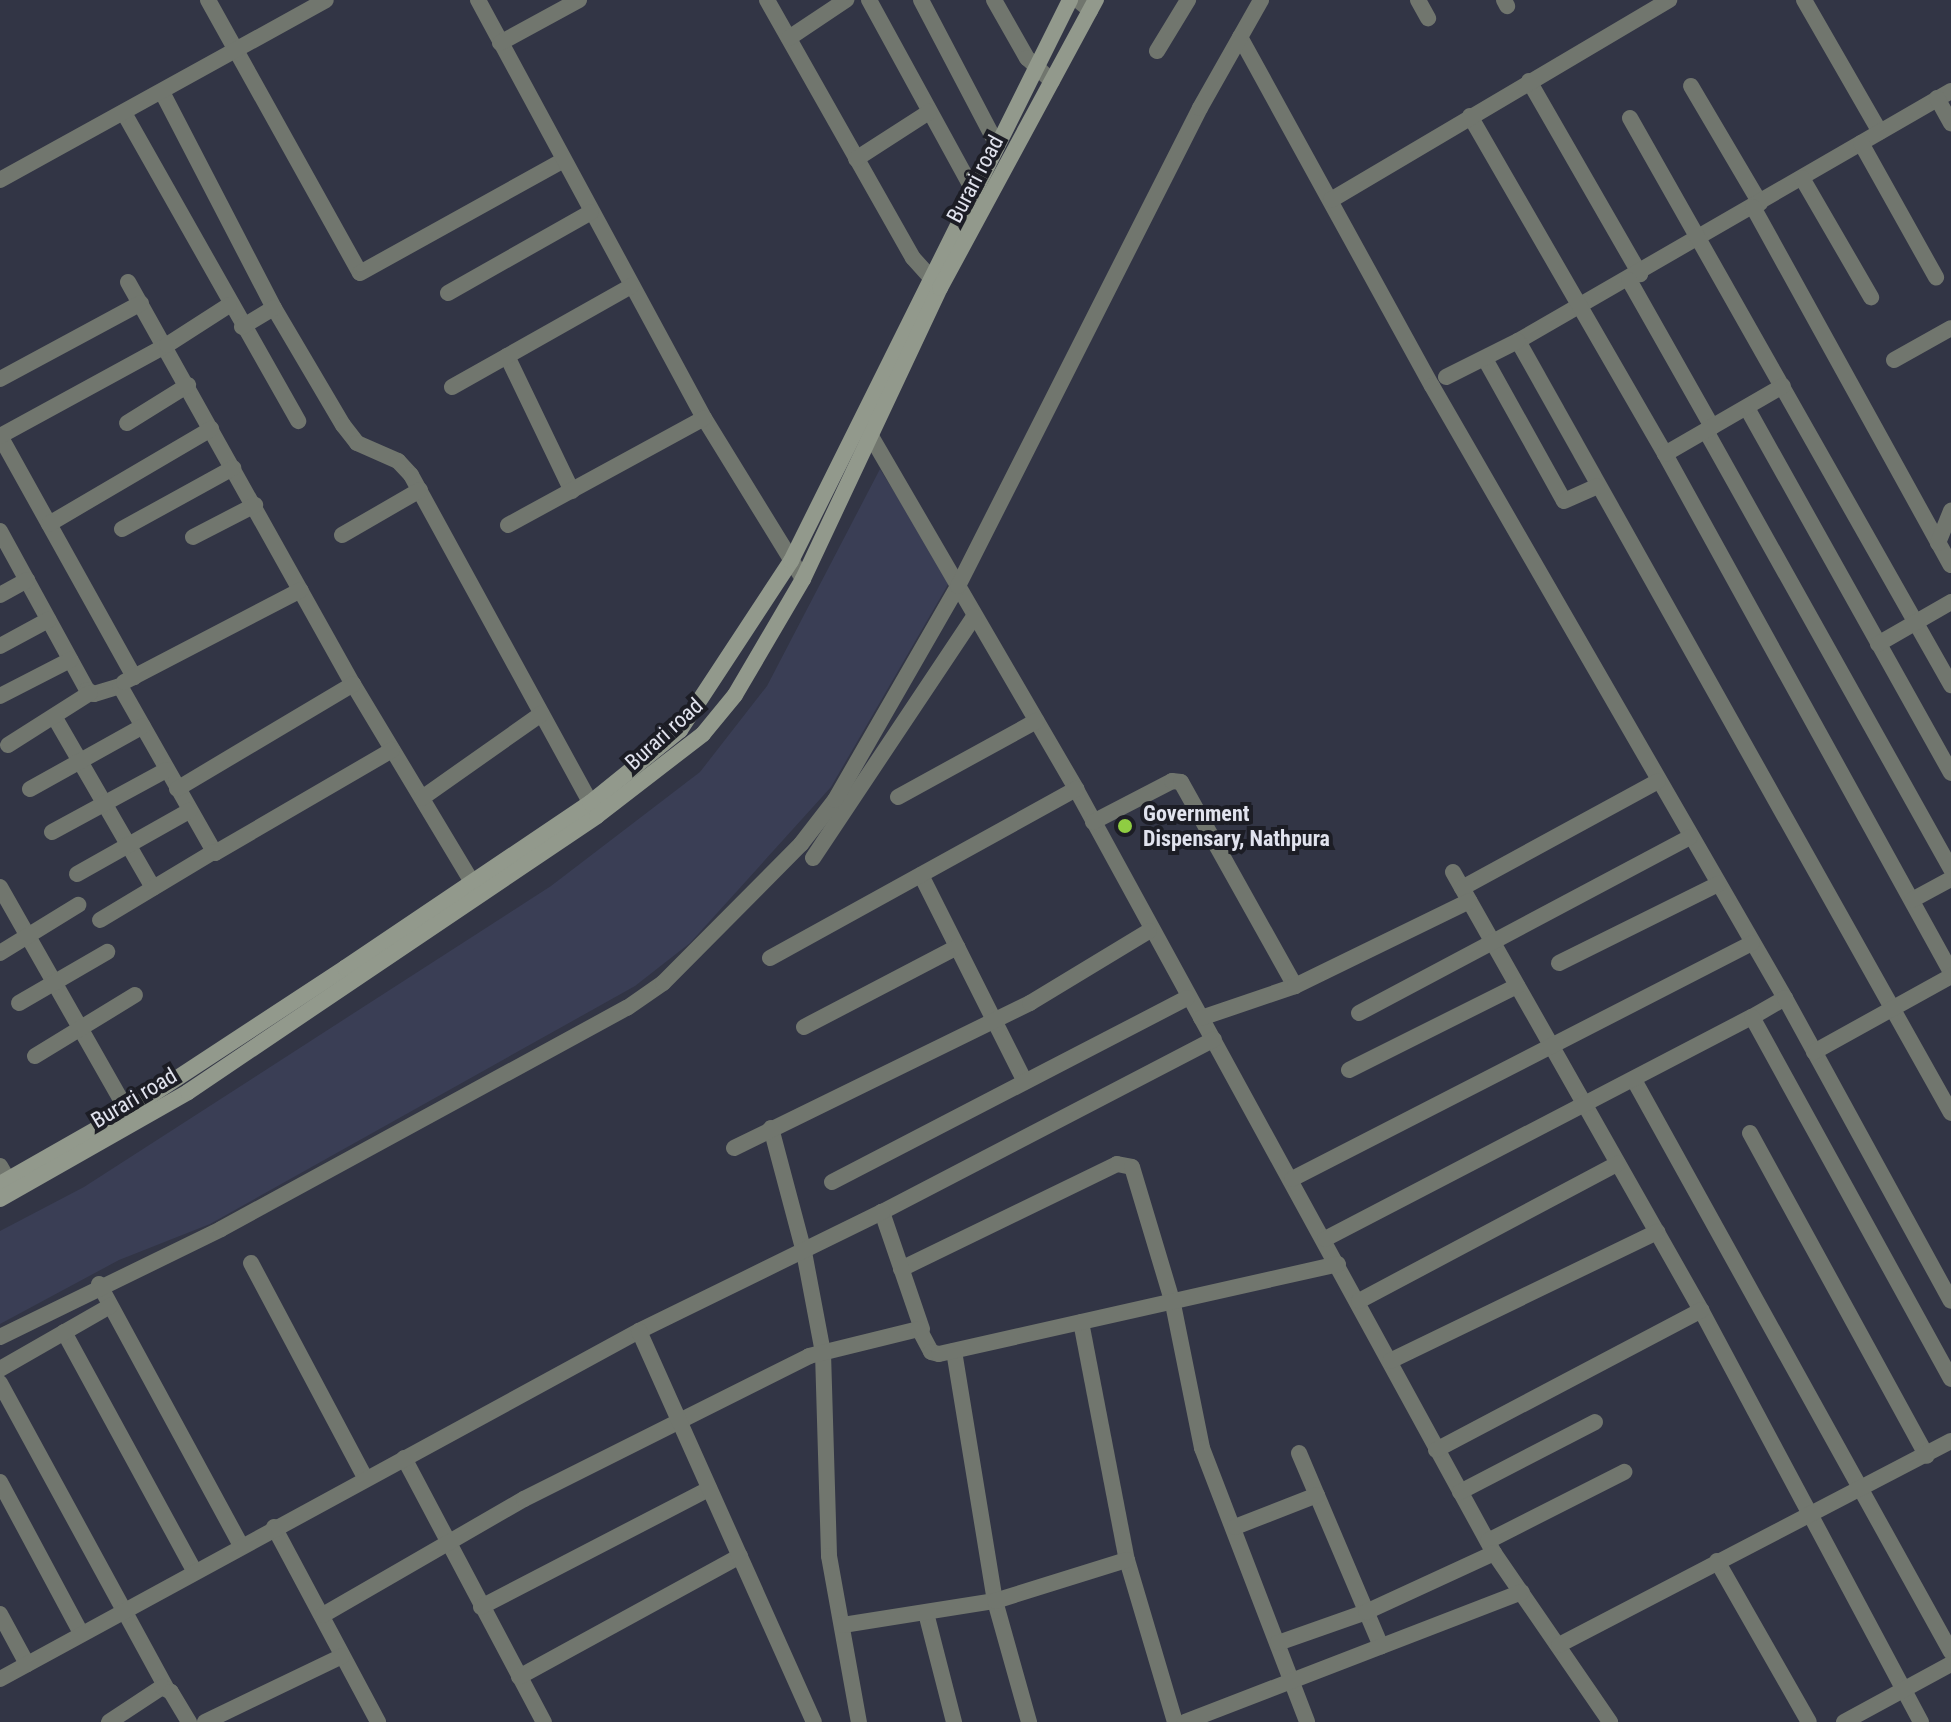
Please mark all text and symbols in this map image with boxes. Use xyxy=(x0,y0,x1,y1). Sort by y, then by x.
street label: Burari road xyxy=(941,131,1009,227)
street label: Burari road xyxy=(620,692,708,776)
place label: Government Dispensary, Nathpura xyxy=(1143,800,1330,852)
marker: Government Dispensary, Nathpura xyxy=(1114,815,1136,837)
street label: Burari road xyxy=(86,1062,182,1134)

